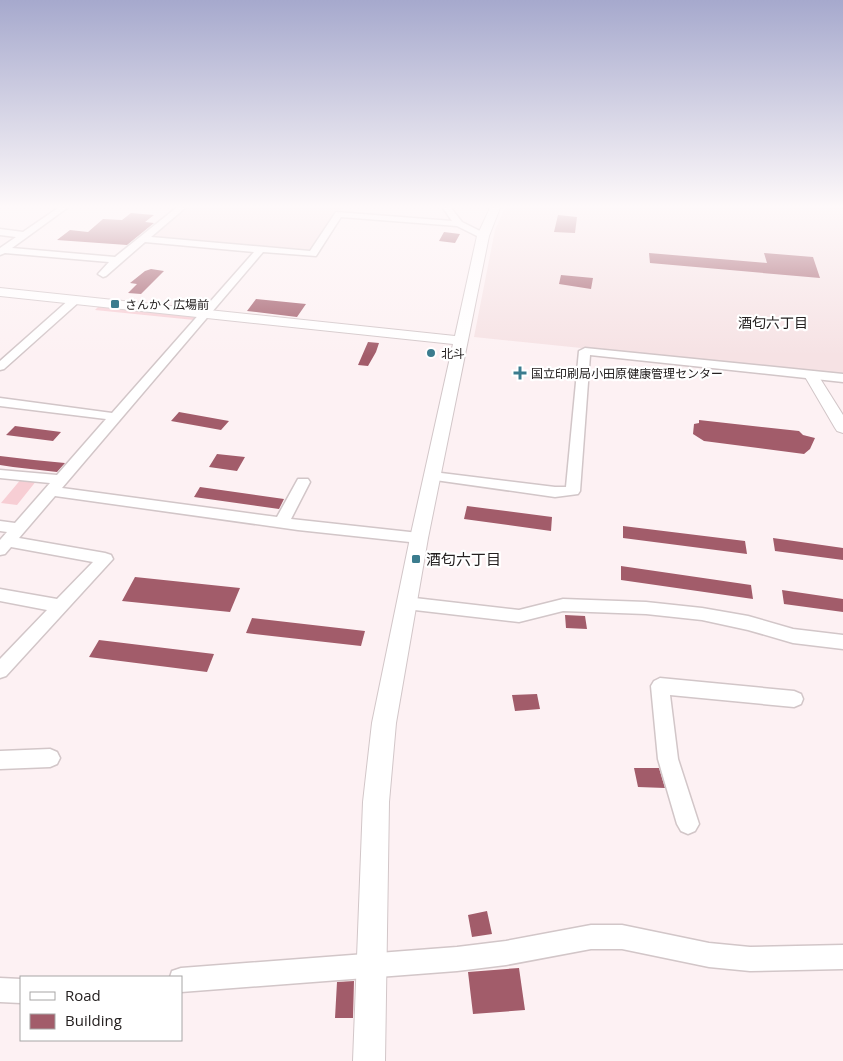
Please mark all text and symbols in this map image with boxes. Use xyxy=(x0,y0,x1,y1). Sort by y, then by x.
place label: さんかく広場前 xyxy=(125,296,209,313)
marker: さんかく広場前 xyxy=(109,298,121,310)
district label: 酒匂六丁目 xyxy=(738,313,808,332)
place label: 北斗 xyxy=(441,345,465,362)
marker: 北斗 xyxy=(425,347,437,359)
place label: 国立印刷局小田原健康管理センター xyxy=(531,365,723,382)
marker: 国立印刷局小田原健康管理センター xyxy=(513,366,527,380)
place label: 酒匂六丁目 xyxy=(426,549,501,569)
marker: 酒匂六丁目 xyxy=(410,553,422,565)
legend xyxy=(20,976,182,1041)
text: Road xyxy=(65,985,101,1005)
text: Building xyxy=(65,1010,122,1030)

